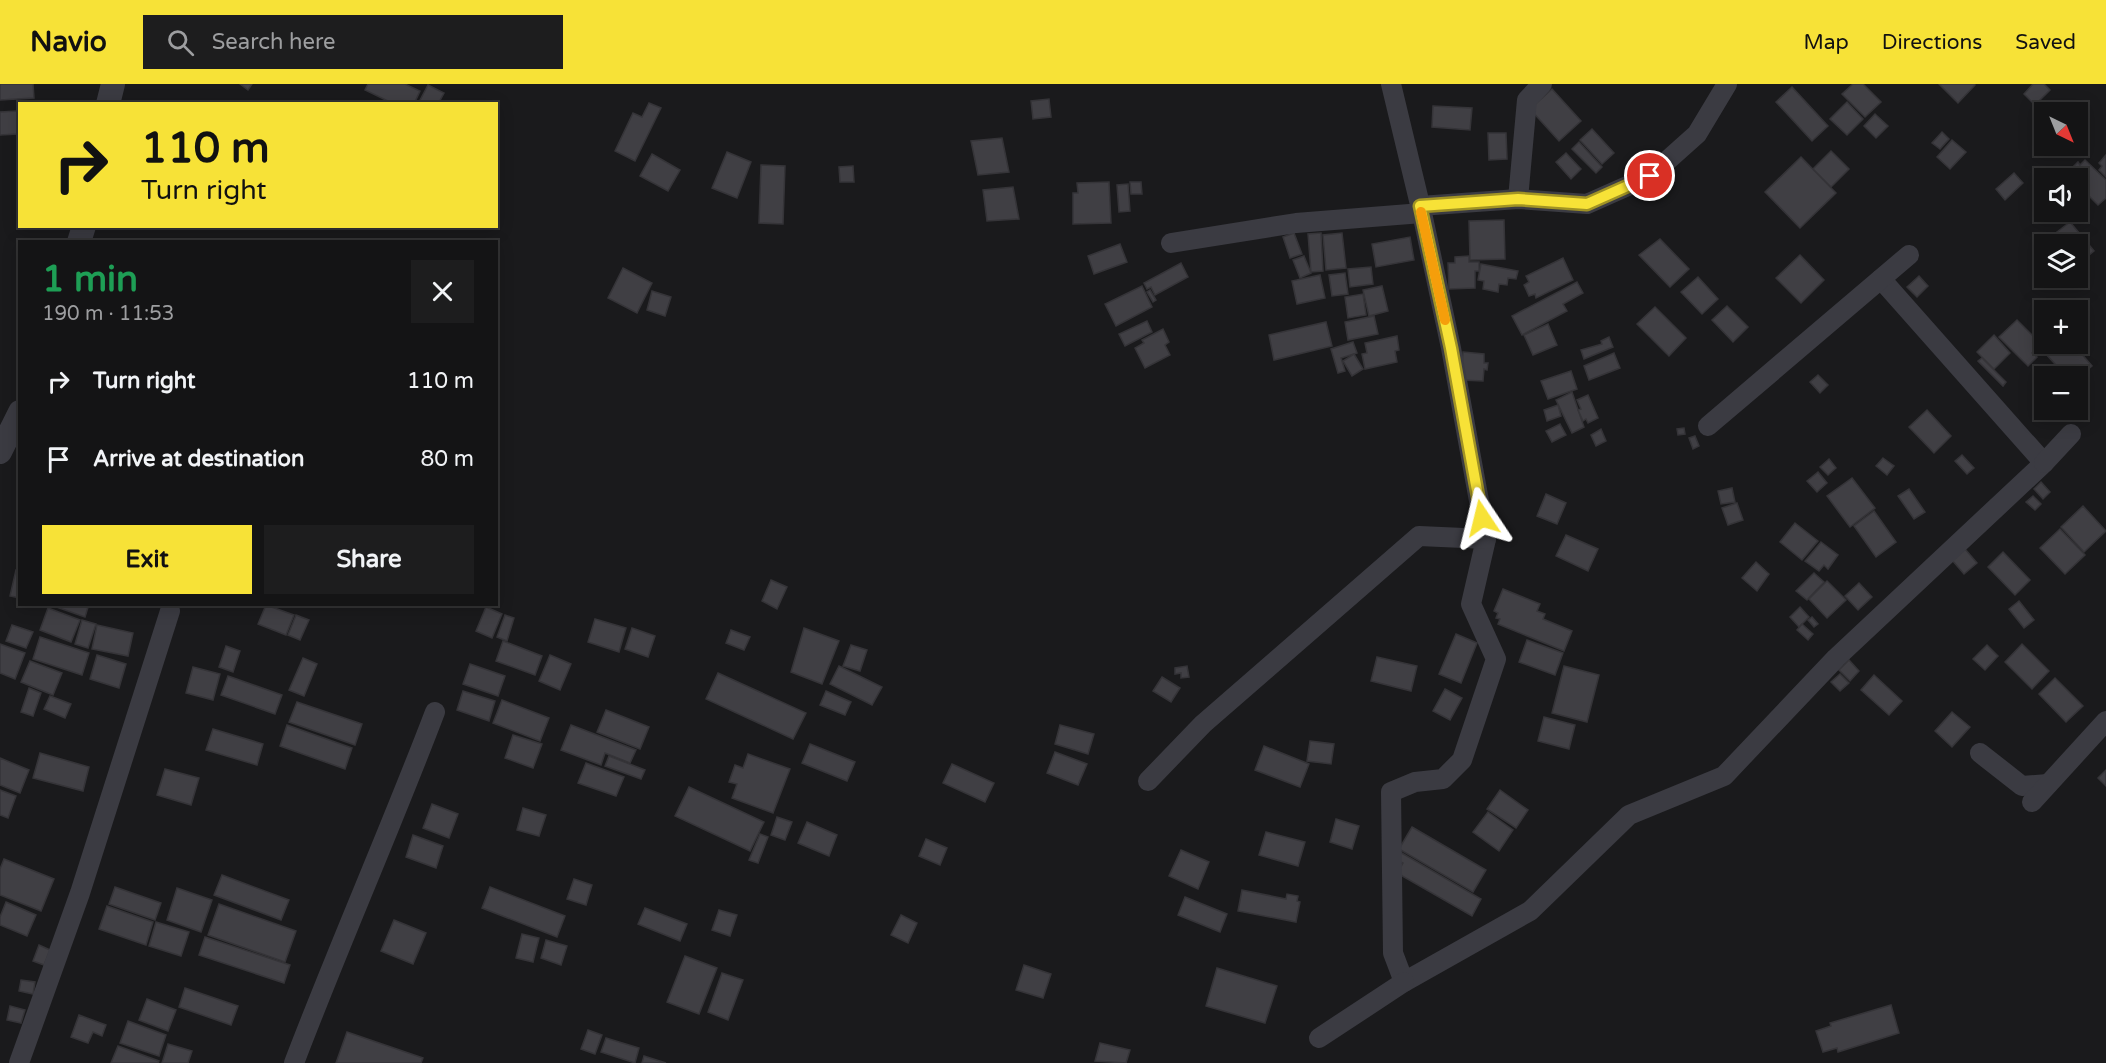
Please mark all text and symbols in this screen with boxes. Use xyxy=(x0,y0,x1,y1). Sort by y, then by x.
search box xyxy=(143,15,563,69)
text: Navio xyxy=(30,25,107,59)
icon: search xyxy=(164,26,197,59)
text: Search here xyxy=(212,29,336,55)
text: Map xyxy=(1803,30,1849,55)
text: Directions xyxy=(1882,30,1982,55)
text: Saved xyxy=(2015,30,2076,55)
north arrow xyxy=(2034,102,2088,156)
map controls xyxy=(2034,102,2088,420)
text: 110 m xyxy=(141,123,270,174)
icon: right xyxy=(42,126,120,204)
pin xyxy=(1624,150,1675,201)
icon: arrive xyxy=(1633,159,1666,192)
button: sound xyxy=(2034,168,2088,222)
text: Turn right xyxy=(141,174,267,207)
button: layers xyxy=(2034,234,2088,288)
text: 1 min xyxy=(42,258,138,301)
button: close xyxy=(411,260,474,323)
button: + xyxy=(2034,300,2088,354)
text: 190 m · 11:53 xyxy=(42,302,174,326)
icon: right xyxy=(42,365,75,398)
button: − xyxy=(2034,366,2088,420)
text: Turn right xyxy=(93,368,195,394)
text: 110 m xyxy=(407,368,474,394)
icon: arrive xyxy=(42,443,75,476)
text: Arrive at destination xyxy=(93,446,304,472)
text: 80 m xyxy=(420,446,474,472)
position arrow xyxy=(1450,486,1514,550)
button: Exit xyxy=(42,525,252,594)
button: Share xyxy=(264,525,474,594)

